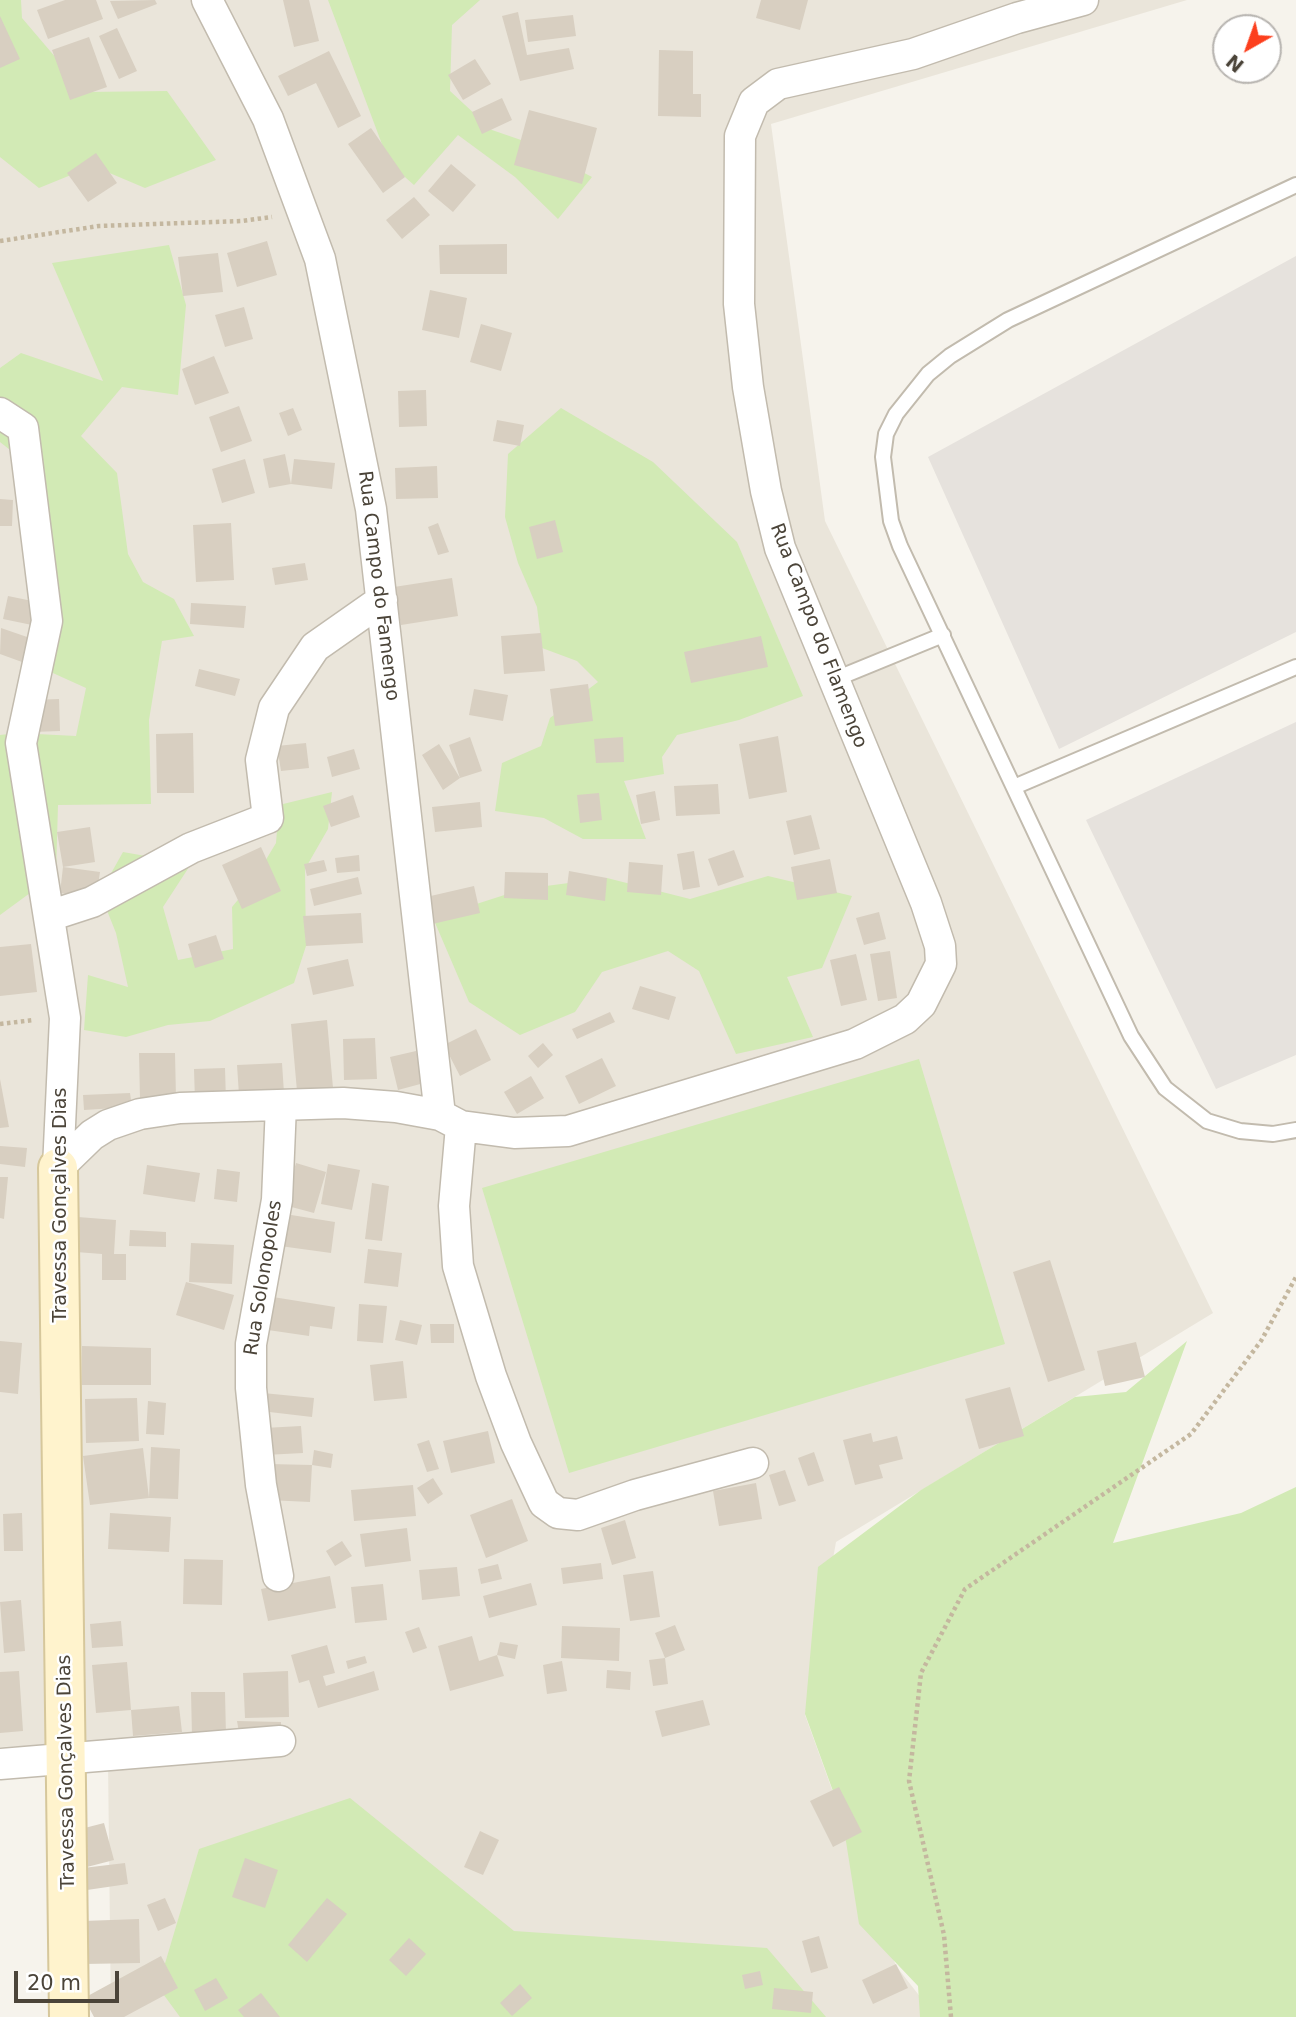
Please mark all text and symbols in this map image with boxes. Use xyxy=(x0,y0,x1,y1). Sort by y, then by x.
north arrow xyxy=(1212,14,1282,84)
text: N xyxy=(1222,50,1248,77)
street label: Rua Campo do Famengo xyxy=(353,470,403,702)
street label: Rua Campo do Flamengo xyxy=(765,520,871,752)
street label: Travessa Gonçalves Dias xyxy=(50,1088,72,1322)
street label: Rua Solonopoles xyxy=(240,1199,288,1357)
street label: Travessa Gonçalves Dias xyxy=(54,1654,80,1890)
scale bar xyxy=(18,1958,122,2002)
text: 20 m xyxy=(27,1971,81,1995)

